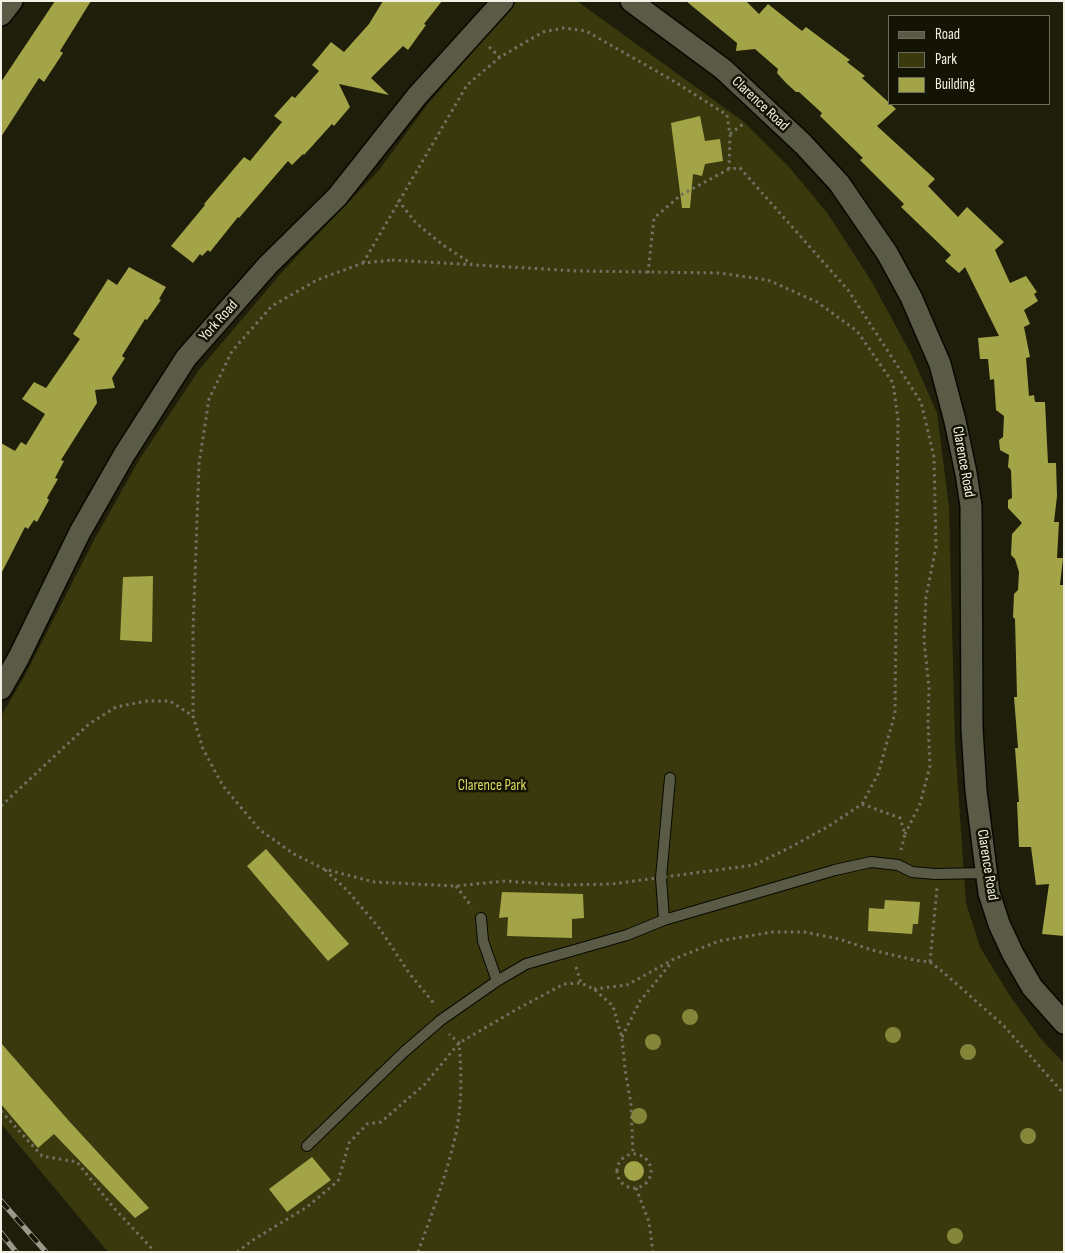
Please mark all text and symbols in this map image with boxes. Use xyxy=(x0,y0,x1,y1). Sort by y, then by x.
legend xyxy=(888,15,1050,105)
text: Road xyxy=(935,25,960,44)
text: Park xyxy=(935,50,957,69)
street label: Clarence Road xyxy=(728,73,792,135)
text: Building xyxy=(935,75,975,94)
street label: York Road xyxy=(196,297,242,345)
street label: Clarence Road xyxy=(948,425,978,499)
park label: Clarence Park xyxy=(458,777,526,795)
street label: Clarence Road xyxy=(973,828,1001,902)

